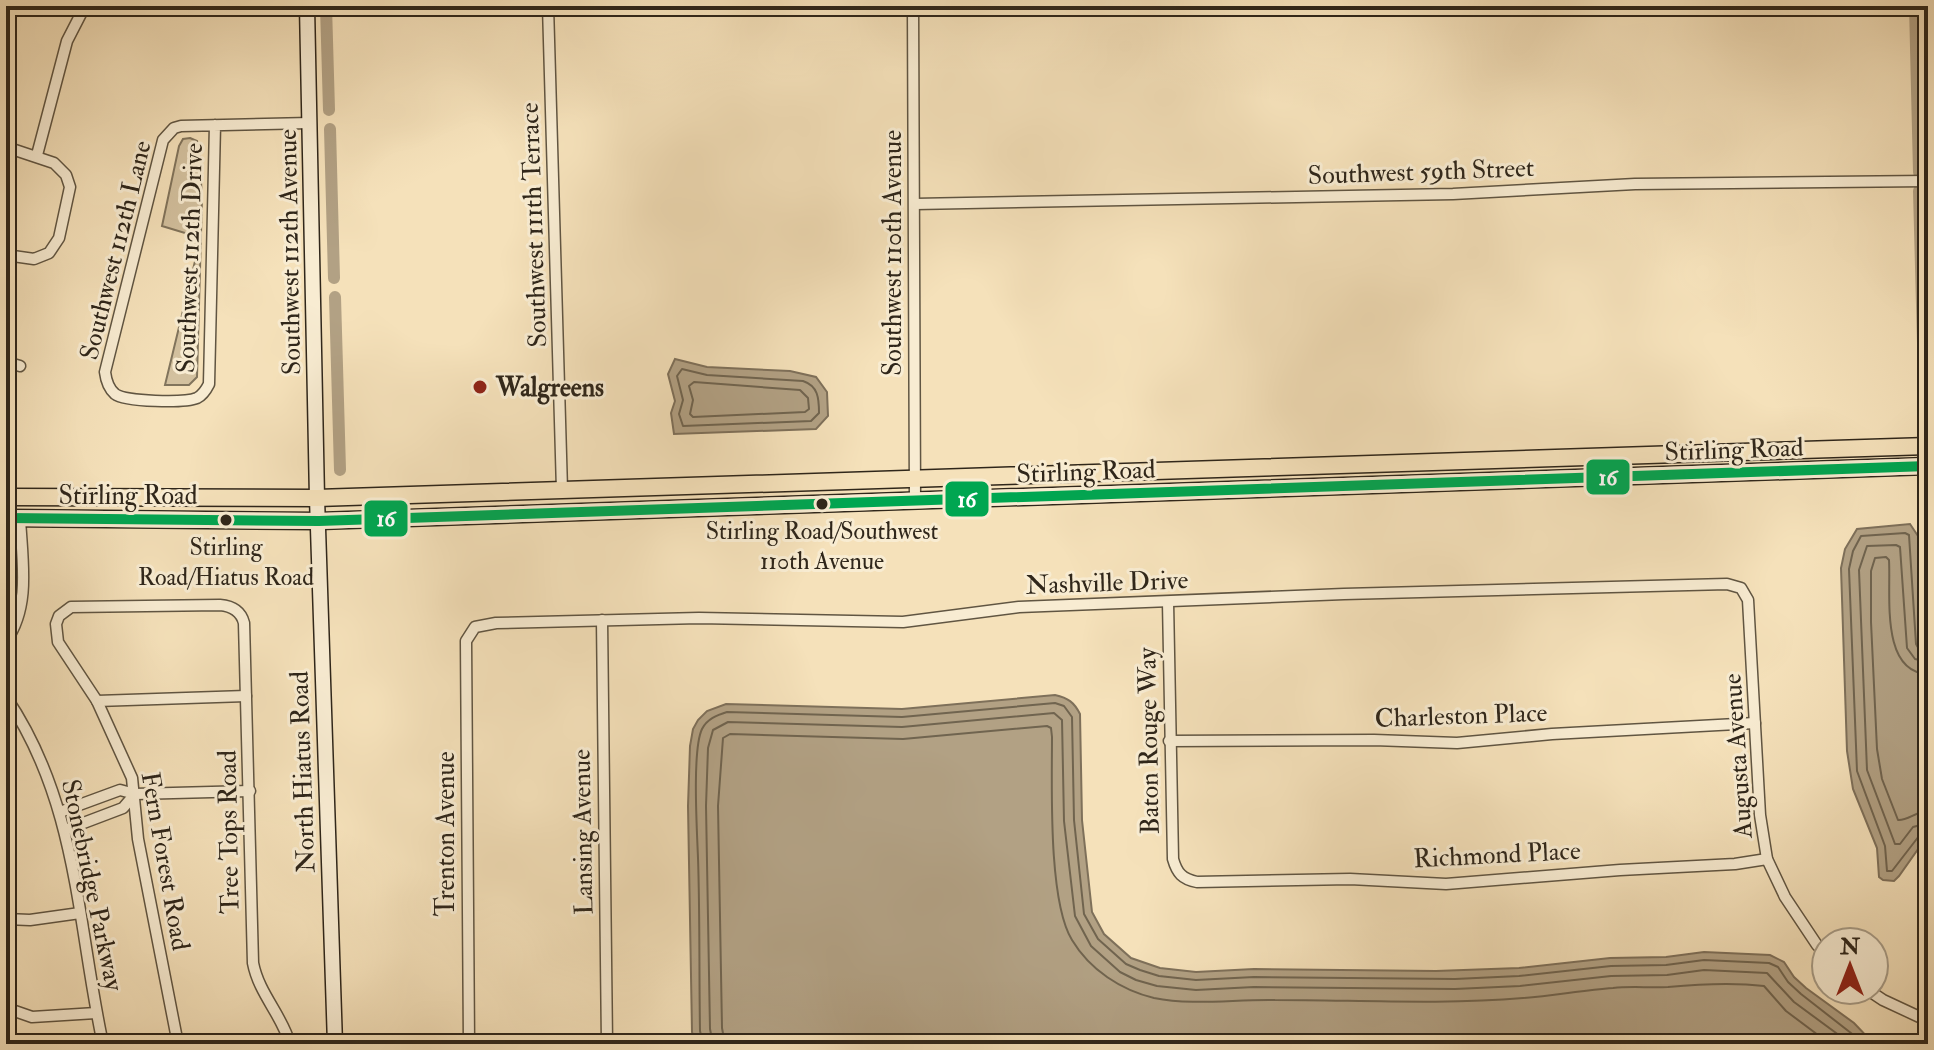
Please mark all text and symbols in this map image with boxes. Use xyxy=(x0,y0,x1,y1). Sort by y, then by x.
street label: Southwest 111th Terrace xyxy=(514,102,554,348)
street label: Southwest 112th Avenue xyxy=(272,129,308,375)
street label: Southwest 110th Avenue xyxy=(877,130,909,376)
street label: Southwest 112th Lane xyxy=(73,137,159,363)
street label: Southwest 112th Drive xyxy=(170,142,210,374)
street label: Southwest 59th Street xyxy=(1307,152,1535,192)
place label: Walgreens xyxy=(495,372,604,405)
marker: Walgreens xyxy=(471,378,489,396)
street label: Stirling Road xyxy=(1664,432,1804,468)
street label: Stirling Road xyxy=(1016,454,1156,490)
line badge: 16 xyxy=(1585,458,1631,496)
text: 16 xyxy=(1599,464,1619,492)
street label: Stirling Road xyxy=(59,480,198,512)
line badge: 16 xyxy=(944,480,990,518)
text: 16 xyxy=(958,486,978,514)
marker: Stirling Road/Southwest 110th Avenue xyxy=(814,496,830,512)
line badge: 16 xyxy=(363,499,409,538)
text: 16 xyxy=(377,505,397,533)
marker: Stirling Road/Hiatus Road xyxy=(218,512,234,528)
place label: Stirling Road/Southwest 110th Avenue xyxy=(706,516,938,577)
place label: Stirling Road/Hiatus Road xyxy=(138,532,314,593)
street label: Nashville Drive xyxy=(1025,564,1189,602)
street label: Baton Rouge Way xyxy=(1131,647,1167,835)
street label: North Hiatus Road xyxy=(283,670,323,873)
street label: Augusta Avenue xyxy=(1716,672,1760,840)
street label: Charleston Place xyxy=(1374,697,1548,735)
street label: Lansing Avenue xyxy=(566,749,600,915)
street label: Tree Tops Road xyxy=(212,750,247,914)
street label: Trenton Avenue xyxy=(430,751,462,917)
street label: Fern Forest Road xyxy=(134,769,197,953)
street label: Stonebridge Parkway xyxy=(54,776,130,995)
street label: Richmond Place xyxy=(1413,835,1582,875)
north arrow xyxy=(1810,926,1890,1006)
text: N xyxy=(1839,933,1860,961)

